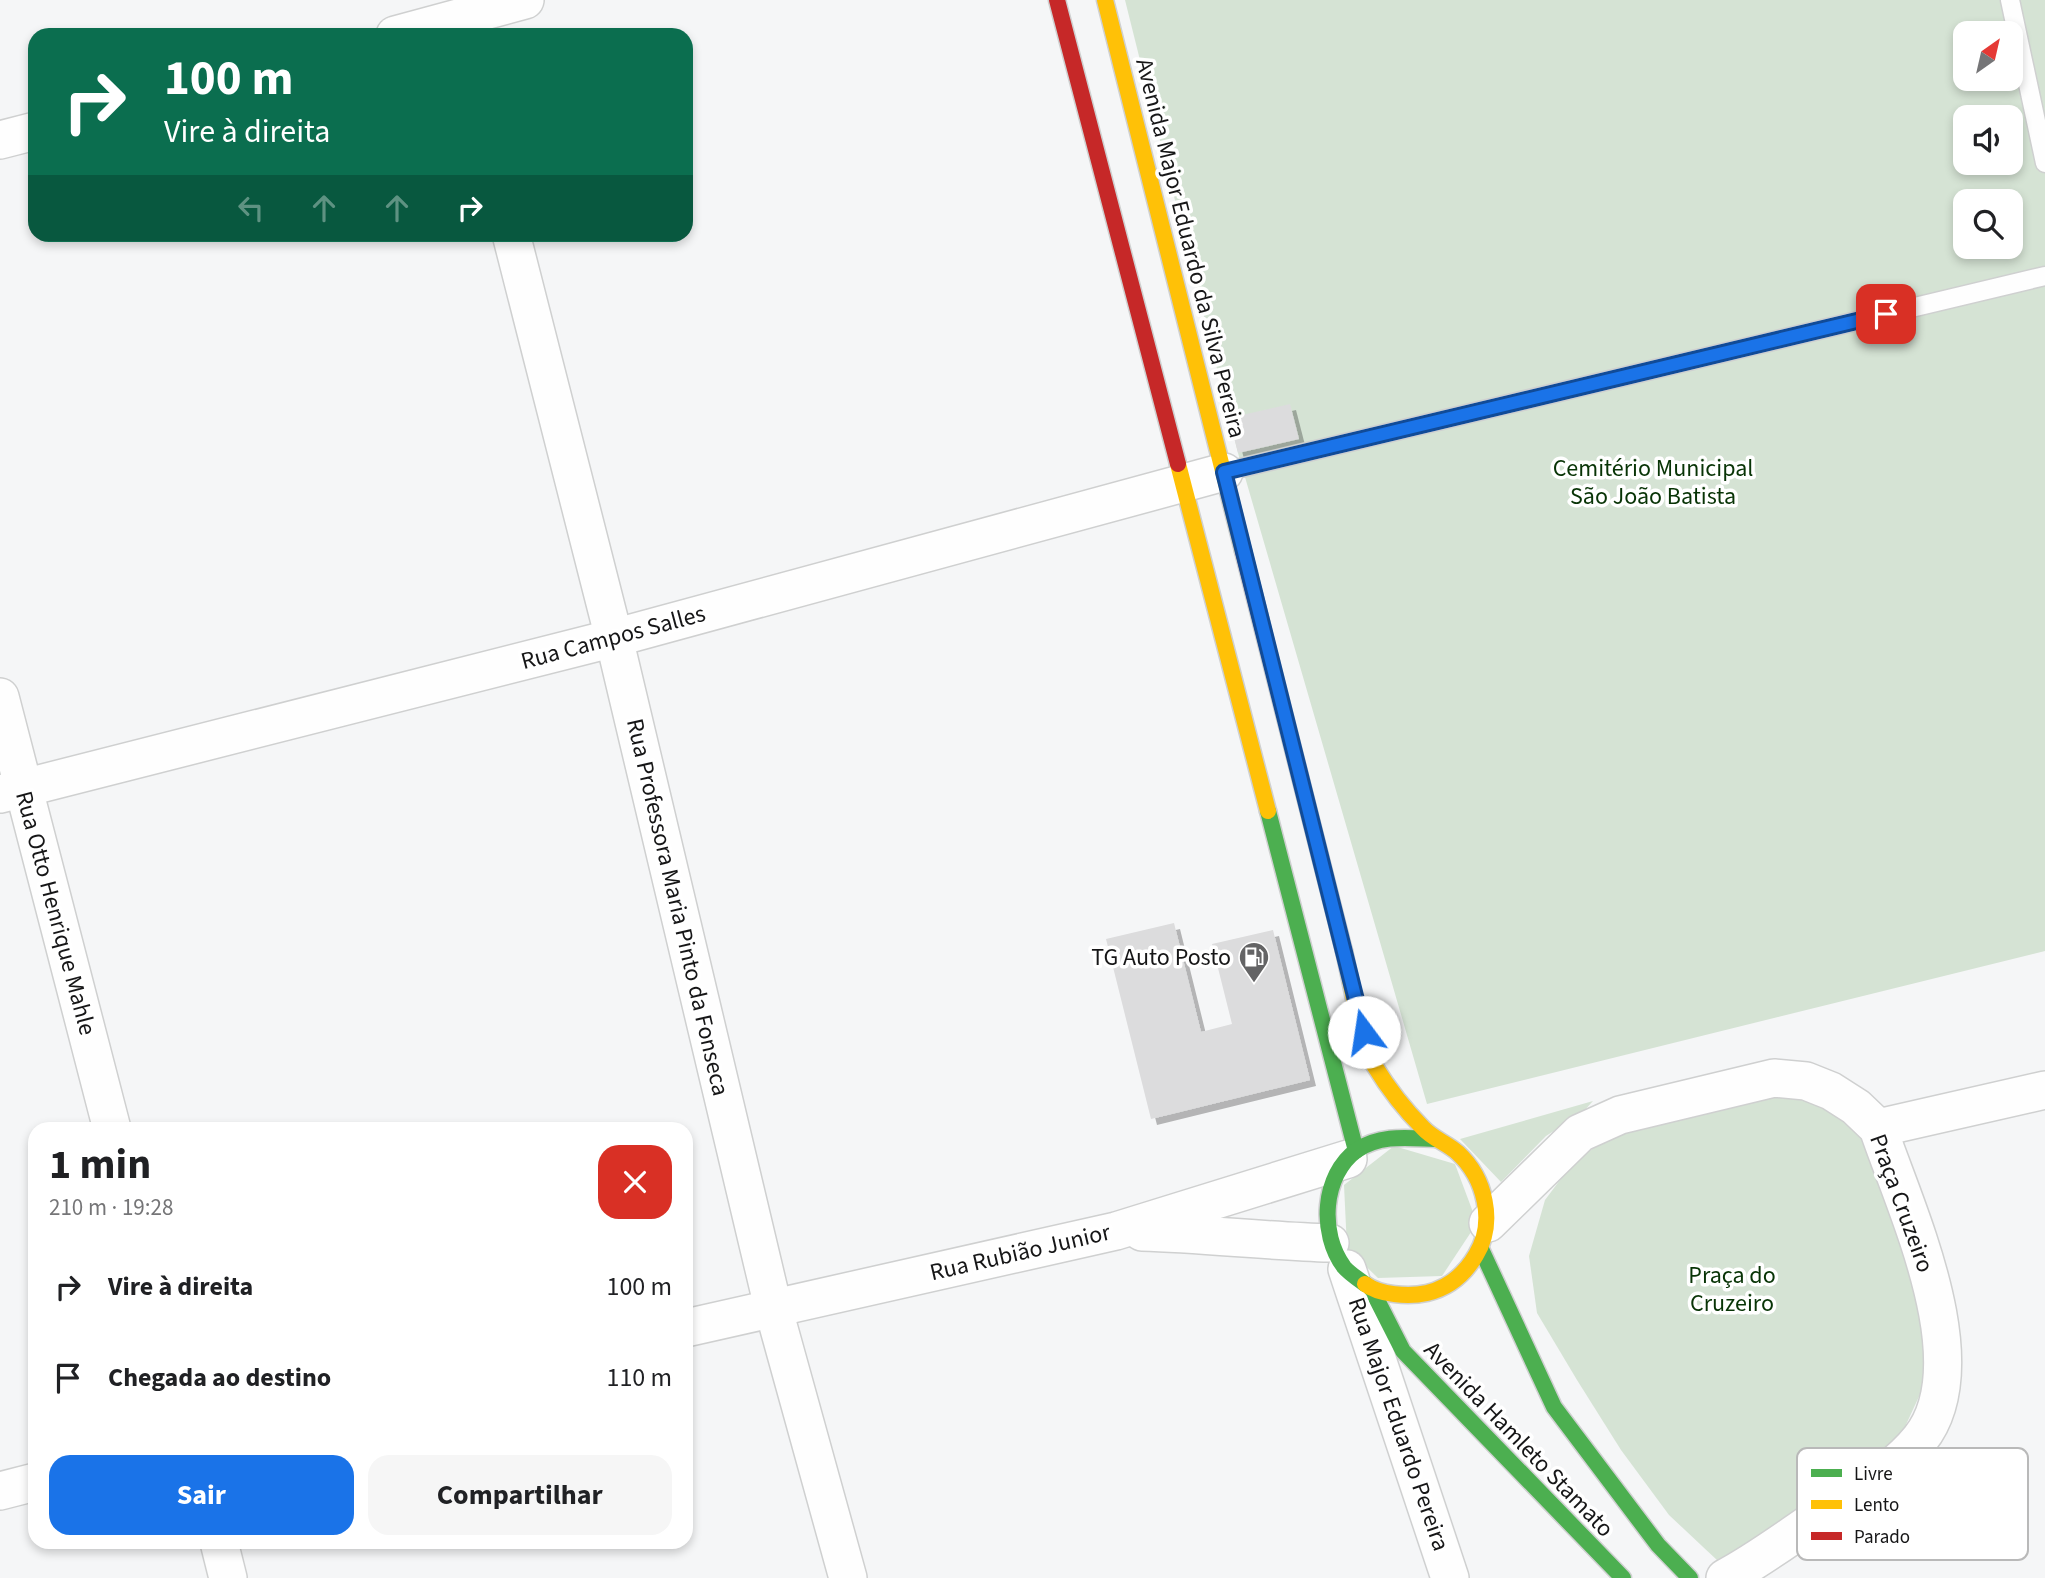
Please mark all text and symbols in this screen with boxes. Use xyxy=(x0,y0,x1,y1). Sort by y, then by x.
north arrow xyxy=(1953,21,2023,91)
map controls xyxy=(1953,21,2023,259)
text: 100 m xyxy=(164,44,293,114)
street label: Avenida Major Eduardo da Silva Pereira xyxy=(1126,55,1255,442)
icon: right xyxy=(49,56,140,147)
button: sound xyxy=(1953,105,2023,175)
text: Vire à direita xyxy=(164,109,330,155)
icon: left xyxy=(232,189,270,227)
icon: ahead xyxy=(305,189,343,227)
icon: ahead xyxy=(378,189,416,227)
icon: right xyxy=(451,189,489,227)
button: search xyxy=(1953,189,2023,259)
pin xyxy=(1856,284,1916,344)
icon: arrive xyxy=(1867,295,1905,333)
park label: Cemitério Municipal São João Batista xyxy=(1553,451,1753,514)
street label: Rua Campos Salles xyxy=(517,596,709,679)
street label: Rua Professora Maria Pinto da Fonseca xyxy=(617,715,738,1099)
street label: Rua Otto Henrique Mahle xyxy=(6,787,105,1039)
place label: TG Auto Posto xyxy=(1091,940,1231,975)
fuel station icon: TG Auto Posto xyxy=(1237,940,1271,984)
position arrow xyxy=(1327,995,1401,1069)
street label: Praça Cruzeiro xyxy=(1860,1129,1943,1277)
text: 1 min xyxy=(49,1135,151,1195)
button: close xyxy=(598,1145,672,1219)
text: 210 m · 19:28 xyxy=(49,1191,173,1224)
street label: Rua Rubião Junior xyxy=(926,1215,1114,1290)
park label: Praça do Cruzeiro xyxy=(1688,1258,1776,1321)
icon: right xyxy=(49,1268,87,1306)
text: Vire à direita xyxy=(108,1268,253,1305)
text: 100 m xyxy=(606,1268,672,1305)
street label: Rua Major Eduardo Pereira xyxy=(1339,1293,1458,1556)
street label: Avenida Hamleto Stamato xyxy=(1416,1333,1622,1545)
icon: arrive xyxy=(49,1359,87,1397)
text: Chegada ao destino xyxy=(108,1359,331,1396)
text: 110 m xyxy=(606,1359,672,1396)
legend xyxy=(1797,1448,2028,1560)
button: Sair xyxy=(49,1455,354,1535)
button: Compartilhar xyxy=(368,1455,672,1535)
text: Livre xyxy=(1854,1461,1893,1488)
text: Lento xyxy=(1854,1492,1899,1519)
text: Parado xyxy=(1854,1524,1910,1551)

